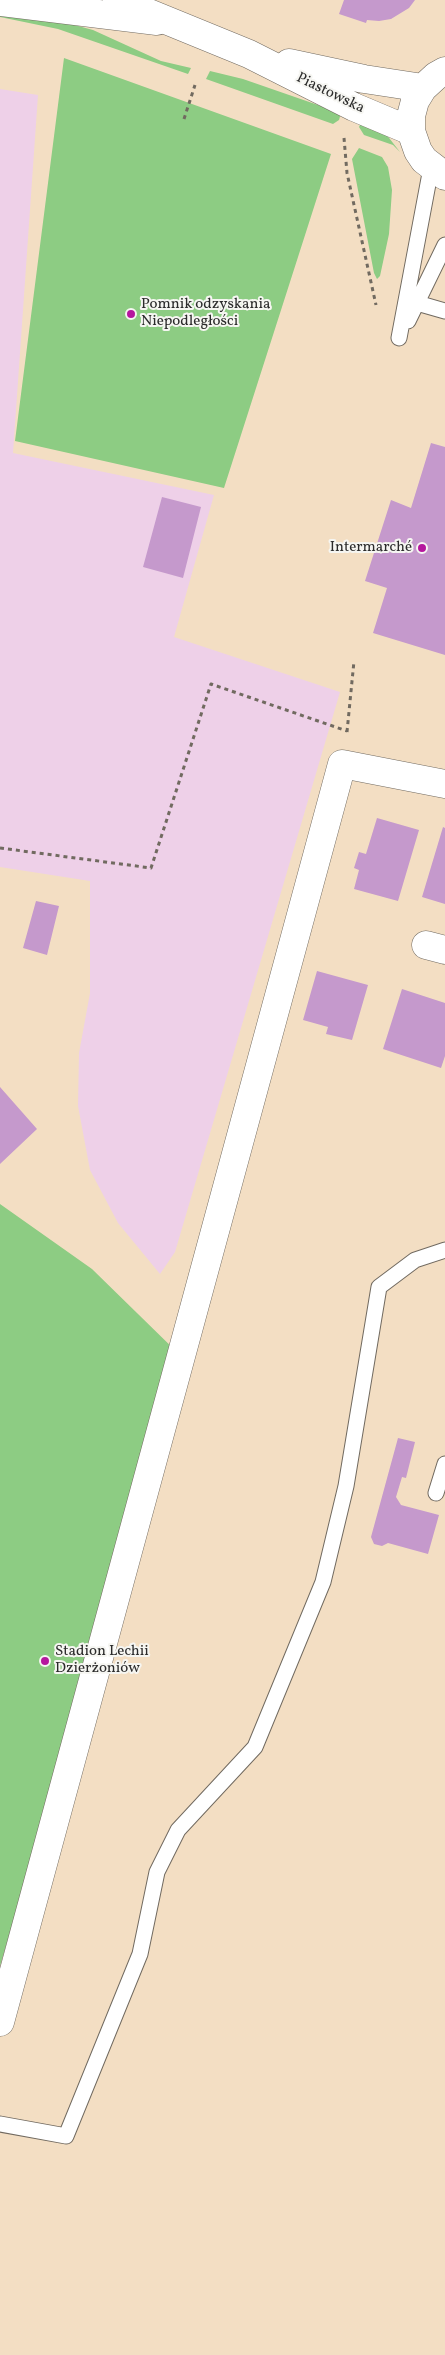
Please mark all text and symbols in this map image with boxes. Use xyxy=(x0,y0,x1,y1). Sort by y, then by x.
street label: Piastowska xyxy=(293,70,367,118)
place label: Pomnik odzyskania Niepodległości xyxy=(141,296,270,331)
marker: Pomnik odzyskania Niepodległości xyxy=(125,308,137,320)
place label: Intermarché xyxy=(330,539,412,557)
marker: Intermarché xyxy=(416,542,428,554)
place label: Stadion Lechii Dzierżoniów xyxy=(55,1643,149,1678)
marker: Stadion Lechii Dzierżoniów xyxy=(39,1655,51,1667)

